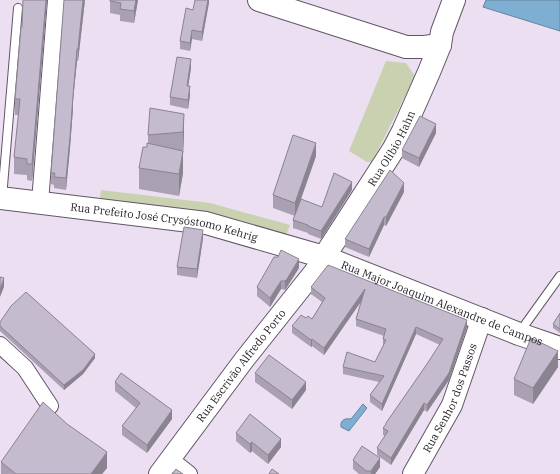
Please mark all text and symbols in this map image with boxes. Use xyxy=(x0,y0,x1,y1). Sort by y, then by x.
street label: Rua Olíbio Hahn xyxy=(365,108,418,189)
street label: Rua Prefeito José Crysóstomo Kehrig xyxy=(70,200,259,245)
street label: Rua Major Joaquim Alexandre de Campos xyxy=(339,257,545,349)
street label: Rua Escrivão Alfredo Porto xyxy=(193,306,289,425)
street label: Rua Senhor dos Passos xyxy=(420,341,480,455)

